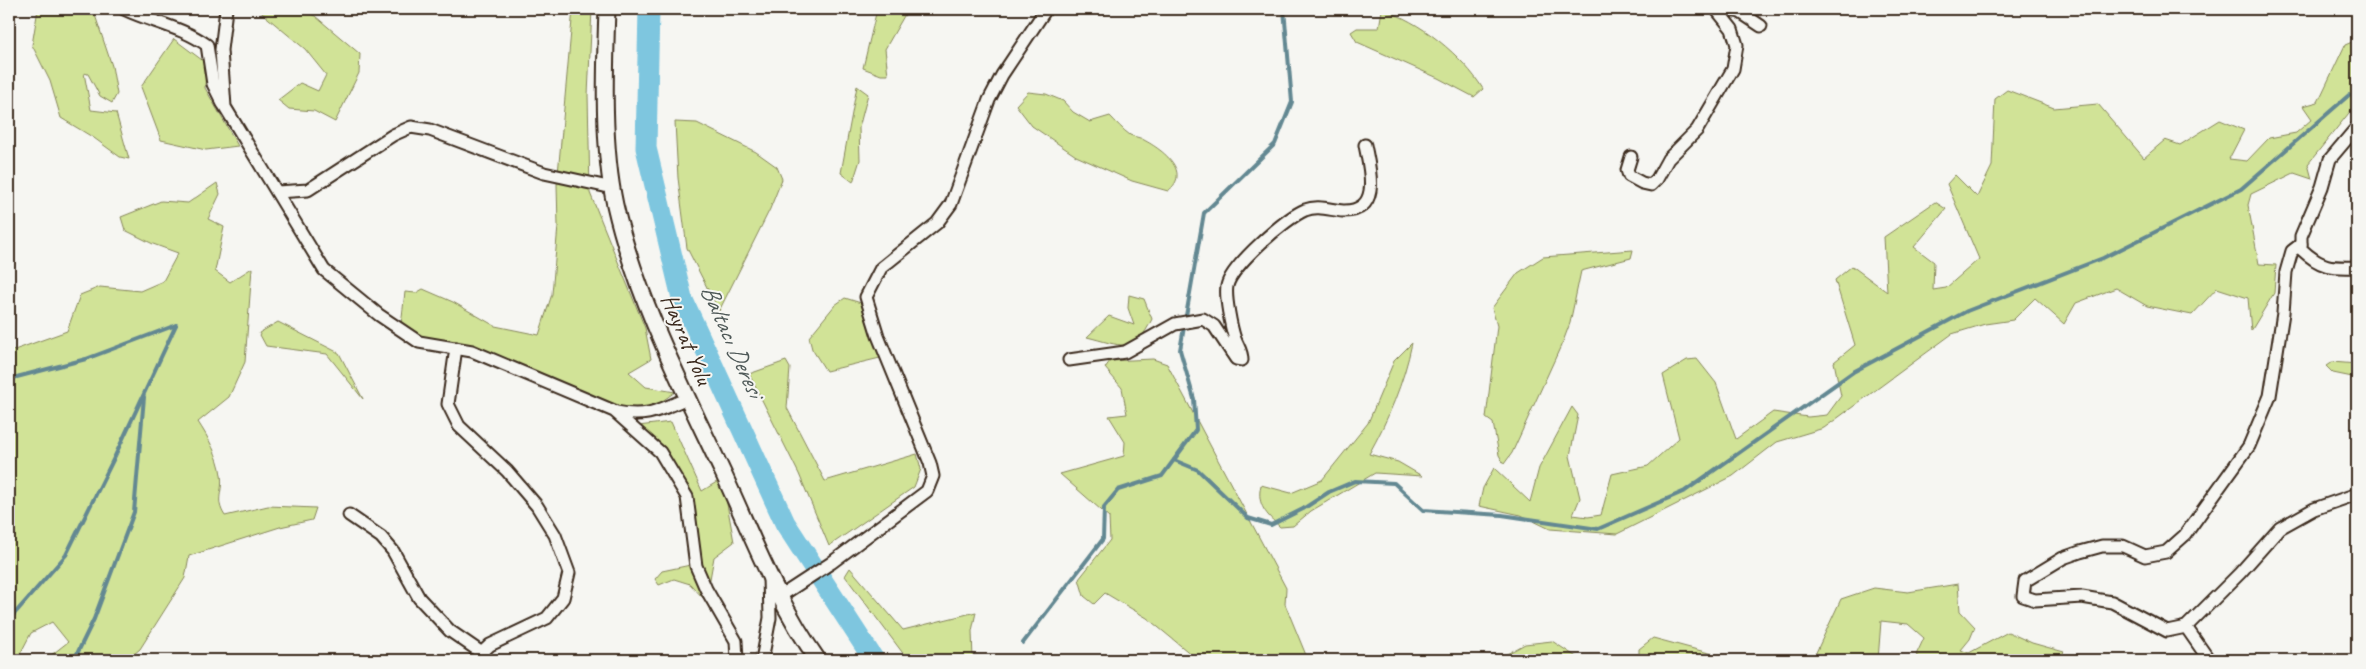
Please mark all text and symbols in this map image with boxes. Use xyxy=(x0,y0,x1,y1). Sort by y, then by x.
water label: Baltacı Deresi xyxy=(693,279,774,407)
street label: Hayrat Yolu xyxy=(654,289,720,391)

